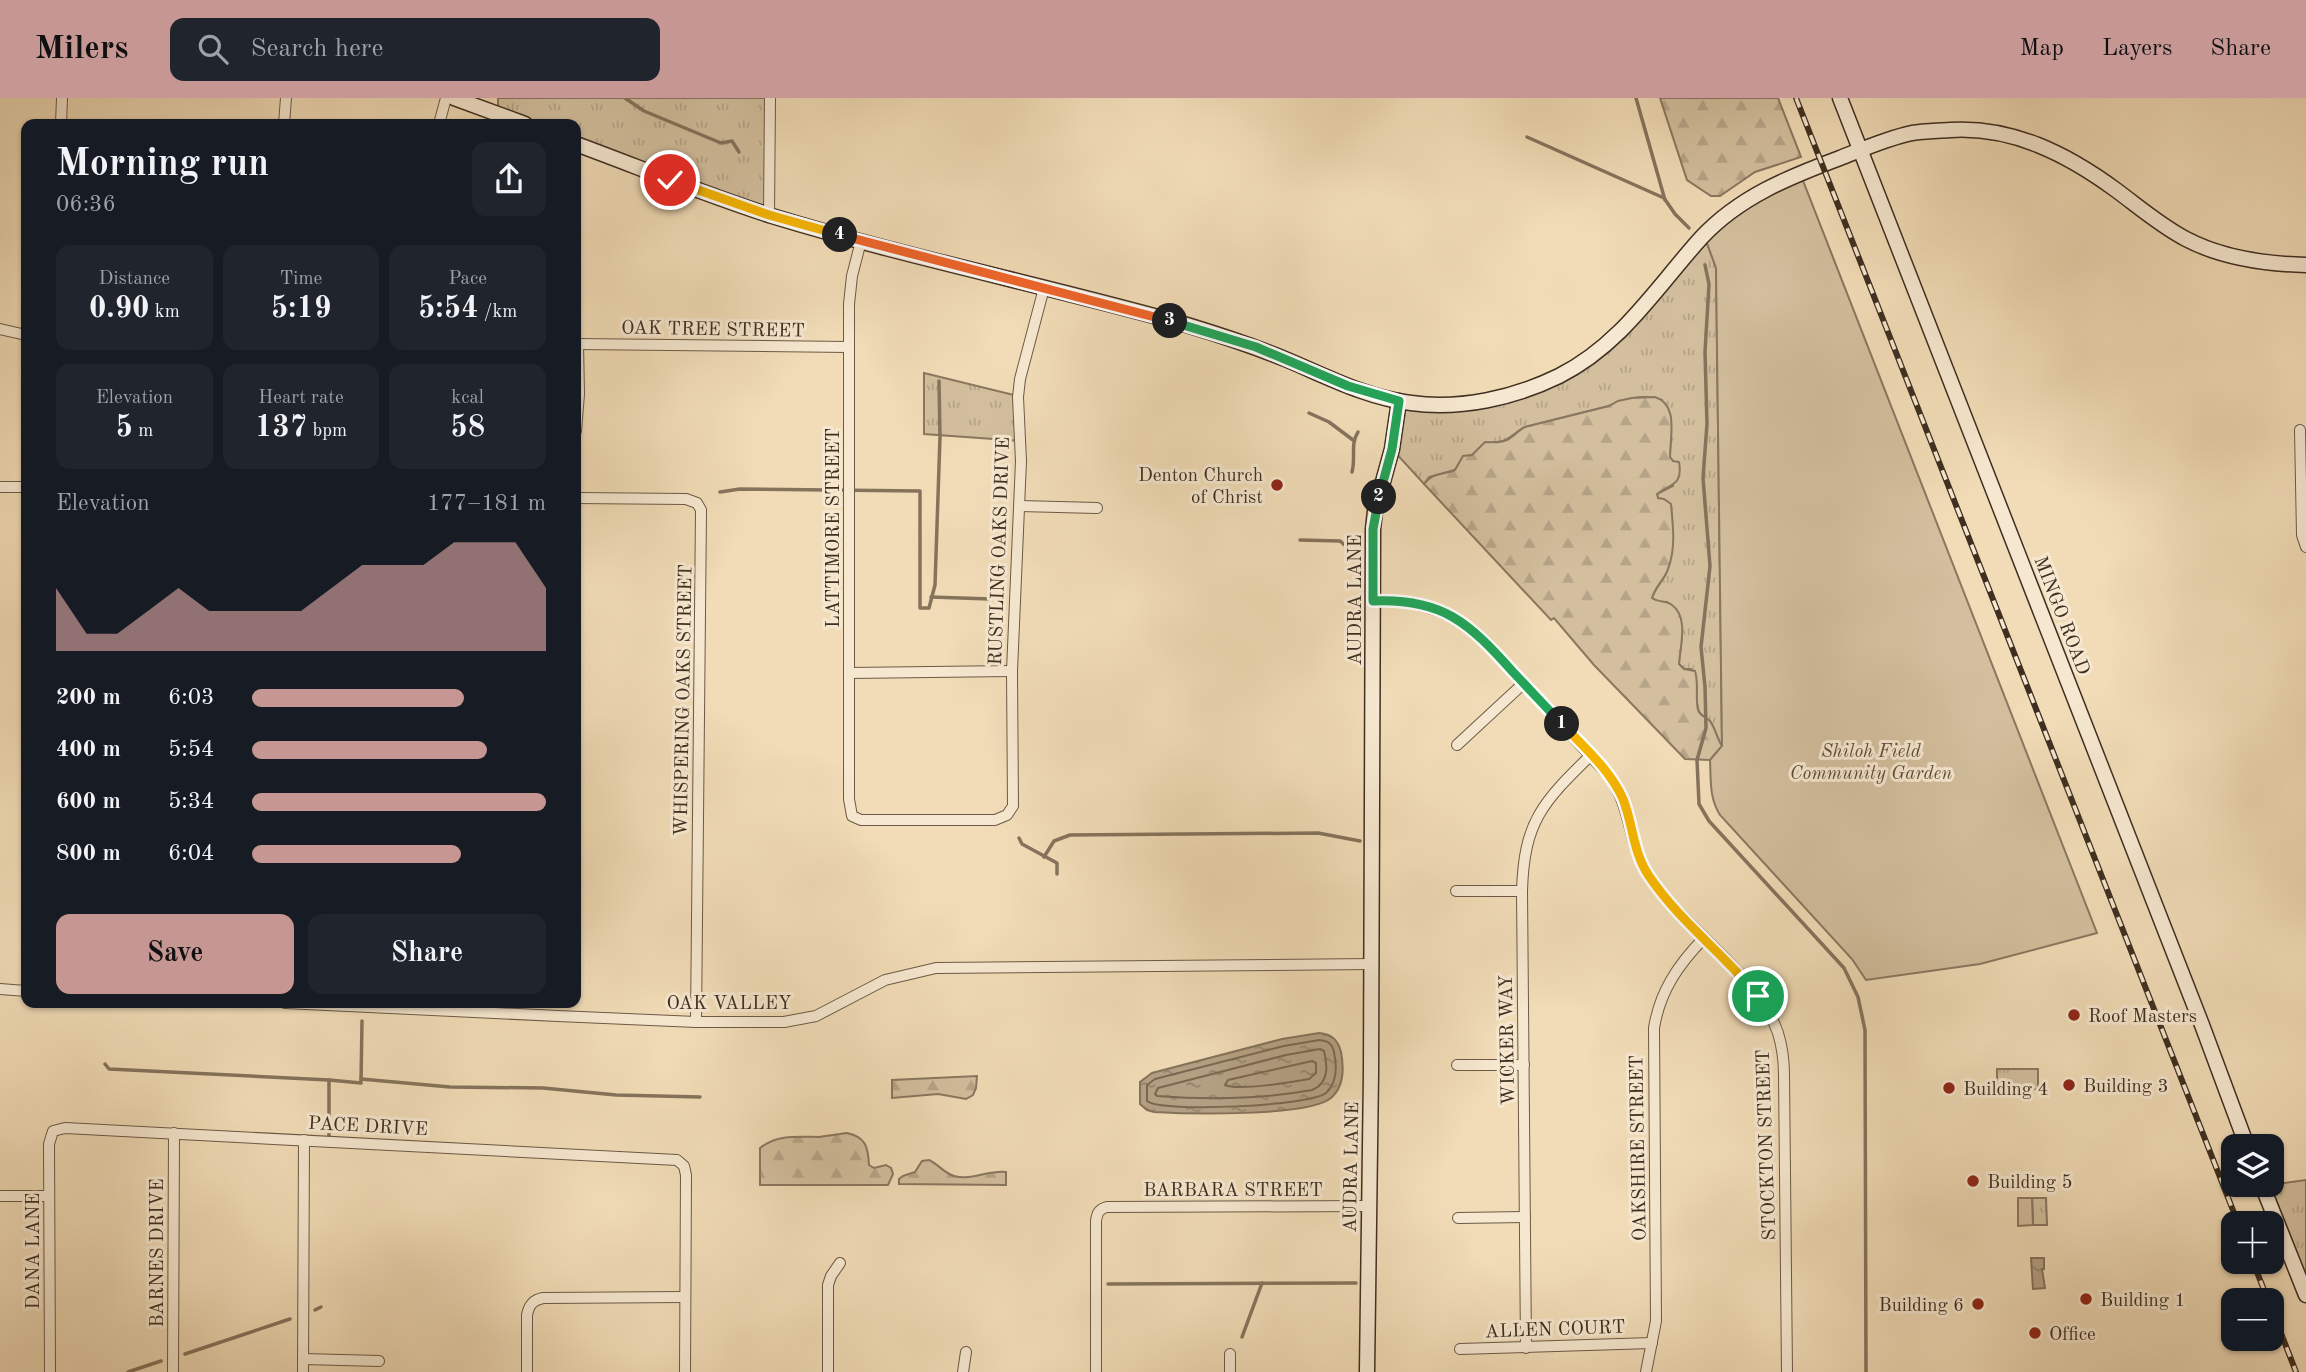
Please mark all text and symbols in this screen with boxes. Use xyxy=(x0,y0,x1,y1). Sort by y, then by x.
search box xyxy=(170,18,660,81)
icon: search xyxy=(194,30,232,68)
text: Milers xyxy=(35,33,128,66)
text: Search here xyxy=(250,36,383,62)
text: Map xyxy=(2020,37,2064,61)
text: Layers xyxy=(2102,37,2172,61)
text: Share xyxy=(2210,37,2271,61)
button: share xyxy=(472,142,546,216)
text: Morning run xyxy=(56,146,269,184)
pin xyxy=(640,150,700,210)
icon: check xyxy=(651,161,689,199)
text: 06:36 xyxy=(56,193,116,216)
pin: 4 xyxy=(822,218,858,252)
text: 4 xyxy=(834,225,845,244)
text: Distance xyxy=(99,270,170,289)
text: Time xyxy=(280,270,322,289)
text: Pace xyxy=(448,270,487,289)
text: 0.90 xyxy=(89,294,149,324)
text: 5:19 xyxy=(271,294,331,324)
text: 5:54 xyxy=(418,294,479,324)
text: km xyxy=(149,303,180,322)
text: /km xyxy=(479,303,517,322)
pin: 3 xyxy=(1152,304,1188,339)
text: 3 xyxy=(1164,311,1175,330)
street label: OAK TREE STREET xyxy=(621,319,805,342)
text: Elevation xyxy=(96,389,173,408)
text: Heart rate xyxy=(258,389,344,408)
text: kcal xyxy=(451,389,484,408)
text: 5 xyxy=(115,413,133,443)
text: 137 xyxy=(255,413,307,443)
text: 58 xyxy=(450,413,485,443)
text: m xyxy=(133,422,153,441)
text: bpm xyxy=(307,422,347,441)
street label: LATTIMORE STREET xyxy=(825,428,844,628)
street label: RUSTLING OAKS DRIVE xyxy=(987,436,1014,666)
place label: Denton Church of Christ xyxy=(1138,467,1263,508)
marker: Denton Church of Christ xyxy=(1269,477,1285,493)
pin: 2 xyxy=(1362,480,1396,514)
text: 2 xyxy=(1373,487,1384,506)
text: Elevation xyxy=(56,492,150,515)
text: 177–181 m xyxy=(427,492,546,515)
street label: AUDRA LANE xyxy=(1347,534,1366,666)
street label: MINGO ROAD xyxy=(2029,554,2092,678)
street label: WHISPERING OAKS STREET xyxy=(673,564,696,836)
text: 200 m xyxy=(56,686,121,709)
text: 6:03 xyxy=(168,686,214,709)
pin: 1 xyxy=(1544,706,1580,742)
text: 1 xyxy=(1556,714,1567,733)
text: 400 m xyxy=(56,738,121,761)
text: 5:54 xyxy=(168,738,214,761)
park label: Shiloh Field Community Garden xyxy=(1790,743,1952,784)
text: 600 m xyxy=(56,790,121,813)
text: 5:34 xyxy=(168,790,214,813)
text: 800 m xyxy=(56,842,121,865)
text: 6:04 xyxy=(168,842,214,865)
button: Save xyxy=(56,914,294,994)
button: Share xyxy=(308,914,546,994)
pin xyxy=(1728,966,1788,1026)
street label: WICKER WAY xyxy=(1498,974,1519,1105)
icon: arrive xyxy=(1739,977,1777,1015)
street label: OAK VALLEY xyxy=(666,995,792,1014)
marker: Roof Masters xyxy=(2066,1007,2082,1023)
place label: Roof Masters xyxy=(2088,1008,2197,1027)
street label: STOCKTON STREET xyxy=(1755,1049,1780,1241)
street label: OAKSHIRE STREET xyxy=(1628,1055,1651,1241)
marker: Building 3 xyxy=(2061,1077,2077,1093)
place label: Building 3 xyxy=(2083,1078,2168,1097)
marker: Building 4 xyxy=(1941,1080,1957,1096)
place label: Building 4 xyxy=(1963,1081,2048,1100)
street label: AUDRA LANE xyxy=(1342,1101,1363,1233)
street label: PACE DRIVE xyxy=(307,1115,428,1140)
map controls xyxy=(2221,1134,2284,1351)
button: layers xyxy=(2221,1134,2284,1197)
marker: Building 5 xyxy=(1965,1173,1981,1189)
place label: Building 5 xyxy=(1987,1174,2072,1193)
street label: BARNES DRIVE xyxy=(149,1179,168,1328)
street label: BARBARA STREET xyxy=(1143,1182,1323,1201)
street label: DANA LANE xyxy=(25,1193,44,1309)
button: + xyxy=(2221,1211,2284,1274)
button: − xyxy=(2221,1288,2284,1351)
marker: Building 1 xyxy=(2078,1291,2094,1307)
place label: Building 1 xyxy=(2100,1292,2185,1311)
marker: Building 6 xyxy=(1970,1296,1986,1312)
place label: Building 6 xyxy=(1879,1297,1964,1316)
street label: ALLEN COURT xyxy=(1485,1319,1626,1342)
marker: Office xyxy=(2027,1325,2043,1341)
place label: Office xyxy=(2049,1326,2096,1345)

